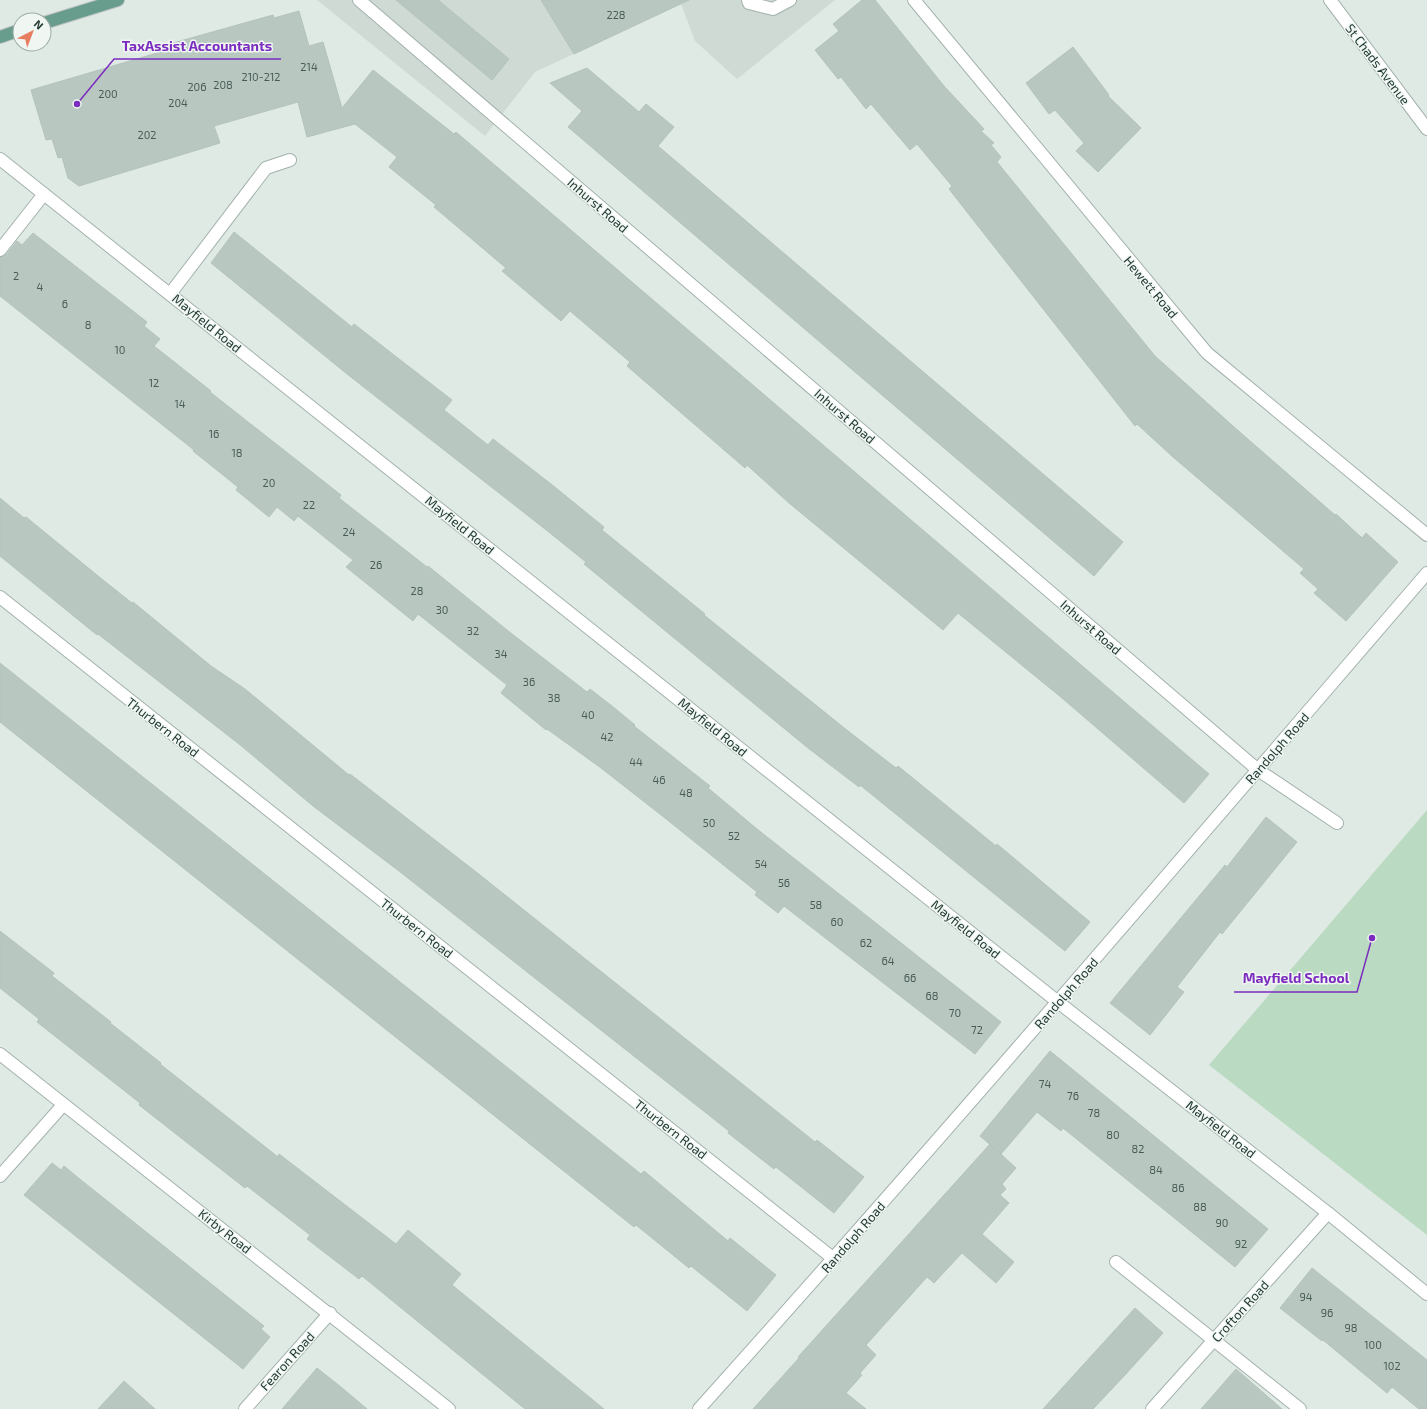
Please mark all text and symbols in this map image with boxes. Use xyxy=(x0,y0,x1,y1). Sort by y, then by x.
house number: 228 xyxy=(606,8,626,21)
north arrow xyxy=(12,12,52,52)
text: N xyxy=(32,17,46,32)
street label: St Chads Avenue xyxy=(1342,20,1414,108)
callout: TaxAssist Accountants xyxy=(114,33,281,59)
text: TaxAssist Accountants xyxy=(122,37,272,54)
house number: 214 xyxy=(300,60,318,73)
house number: 210-212 xyxy=(242,70,280,83)
house number: 208 xyxy=(213,78,233,91)
house number: 206 xyxy=(187,80,207,93)
house number: 200 xyxy=(98,87,118,100)
house number: 204 xyxy=(168,96,188,109)
house number: 202 xyxy=(138,128,157,141)
street label: Inhurst Road xyxy=(564,174,632,236)
street label: Hewett Road xyxy=(1120,253,1182,321)
house number: 2 xyxy=(13,269,19,282)
house number: 4 xyxy=(37,280,44,293)
street label: Mayfield Road xyxy=(169,290,245,356)
house number: 6 xyxy=(62,297,68,310)
house number: 8 xyxy=(85,318,91,331)
house number: 10 xyxy=(114,343,126,356)
house number: 12 xyxy=(149,376,159,389)
street label: Inhurst Road xyxy=(811,385,879,447)
house number: 14 xyxy=(174,397,186,410)
house number: 16 xyxy=(209,427,219,440)
house number: 18 xyxy=(231,446,243,459)
house number: 20 xyxy=(263,476,275,489)
street label: Mayfield Road xyxy=(422,492,498,558)
house number: 22 xyxy=(303,498,315,511)
house number: 24 xyxy=(343,525,356,538)
house number: 26 xyxy=(370,558,382,571)
house number: 28 xyxy=(411,584,423,597)
street label: Inhurst Road xyxy=(1057,596,1125,658)
house number: 30 xyxy=(436,603,448,616)
house number: 32 xyxy=(467,624,479,637)
house number: 34 xyxy=(495,647,508,660)
house number: 36 xyxy=(523,675,535,688)
house number: 38 xyxy=(548,691,560,704)
street label: Thurbern Road xyxy=(124,694,202,760)
street label: Mayfield Road xyxy=(675,694,751,760)
house number: 40 xyxy=(581,708,595,721)
street label: Randolph Road xyxy=(1242,709,1312,787)
house number: 42 xyxy=(601,730,613,743)
house number: 44 xyxy=(629,755,643,768)
house number: 46 xyxy=(652,773,666,786)
house number: 48 xyxy=(679,786,693,799)
house number: 50 xyxy=(703,816,715,829)
house number: 52 xyxy=(728,829,740,842)
house number: 54 xyxy=(755,857,768,870)
house number: 56 xyxy=(778,876,790,889)
street label: Thurbern Road xyxy=(378,895,456,961)
street label: Mayfield Road xyxy=(928,896,1004,962)
house number: 58 xyxy=(810,898,822,911)
house number: 60 xyxy=(831,915,843,928)
house number: 62 xyxy=(860,936,872,949)
house number: 64 xyxy=(881,954,895,967)
street label: Randolph Road xyxy=(1031,954,1101,1032)
callout: Mayfield School xyxy=(1234,966,1357,992)
text: Mayfield School xyxy=(1243,969,1350,986)
house number: 66 xyxy=(904,971,916,984)
house number: 68 xyxy=(926,989,938,1002)
house number: 70 xyxy=(949,1006,961,1019)
house number: 72 xyxy=(971,1023,983,1036)
house number: 74 xyxy=(1039,1077,1051,1090)
house number: 76 xyxy=(1067,1089,1079,1102)
street label: Thurbern Road xyxy=(632,1096,710,1162)
street label: Mayfield Road xyxy=(1183,1097,1259,1161)
house number: 78 xyxy=(1088,1106,1100,1119)
house number: 80 xyxy=(1106,1128,1120,1141)
house number: 82 xyxy=(1132,1142,1144,1155)
house number: 84 xyxy=(1149,1163,1163,1176)
house number: 86 xyxy=(1172,1181,1184,1194)
street label: Randolph Road xyxy=(818,1198,888,1276)
house number: 88 xyxy=(1193,1200,1207,1213)
street label: Kirby Road xyxy=(195,1205,255,1257)
house number: 90 xyxy=(1216,1216,1228,1229)
house number: 92 xyxy=(1235,1237,1247,1250)
street label: Crofton Road xyxy=(1208,1277,1272,1345)
house number: 94 xyxy=(1299,1290,1313,1303)
house number: 96 xyxy=(1321,1306,1333,1319)
house number: 98 xyxy=(1345,1321,1357,1334)
street label: Fearon Road xyxy=(256,1328,318,1394)
house number: 100 xyxy=(1364,1338,1382,1351)
house number: 102 xyxy=(1383,1359,1401,1372)

